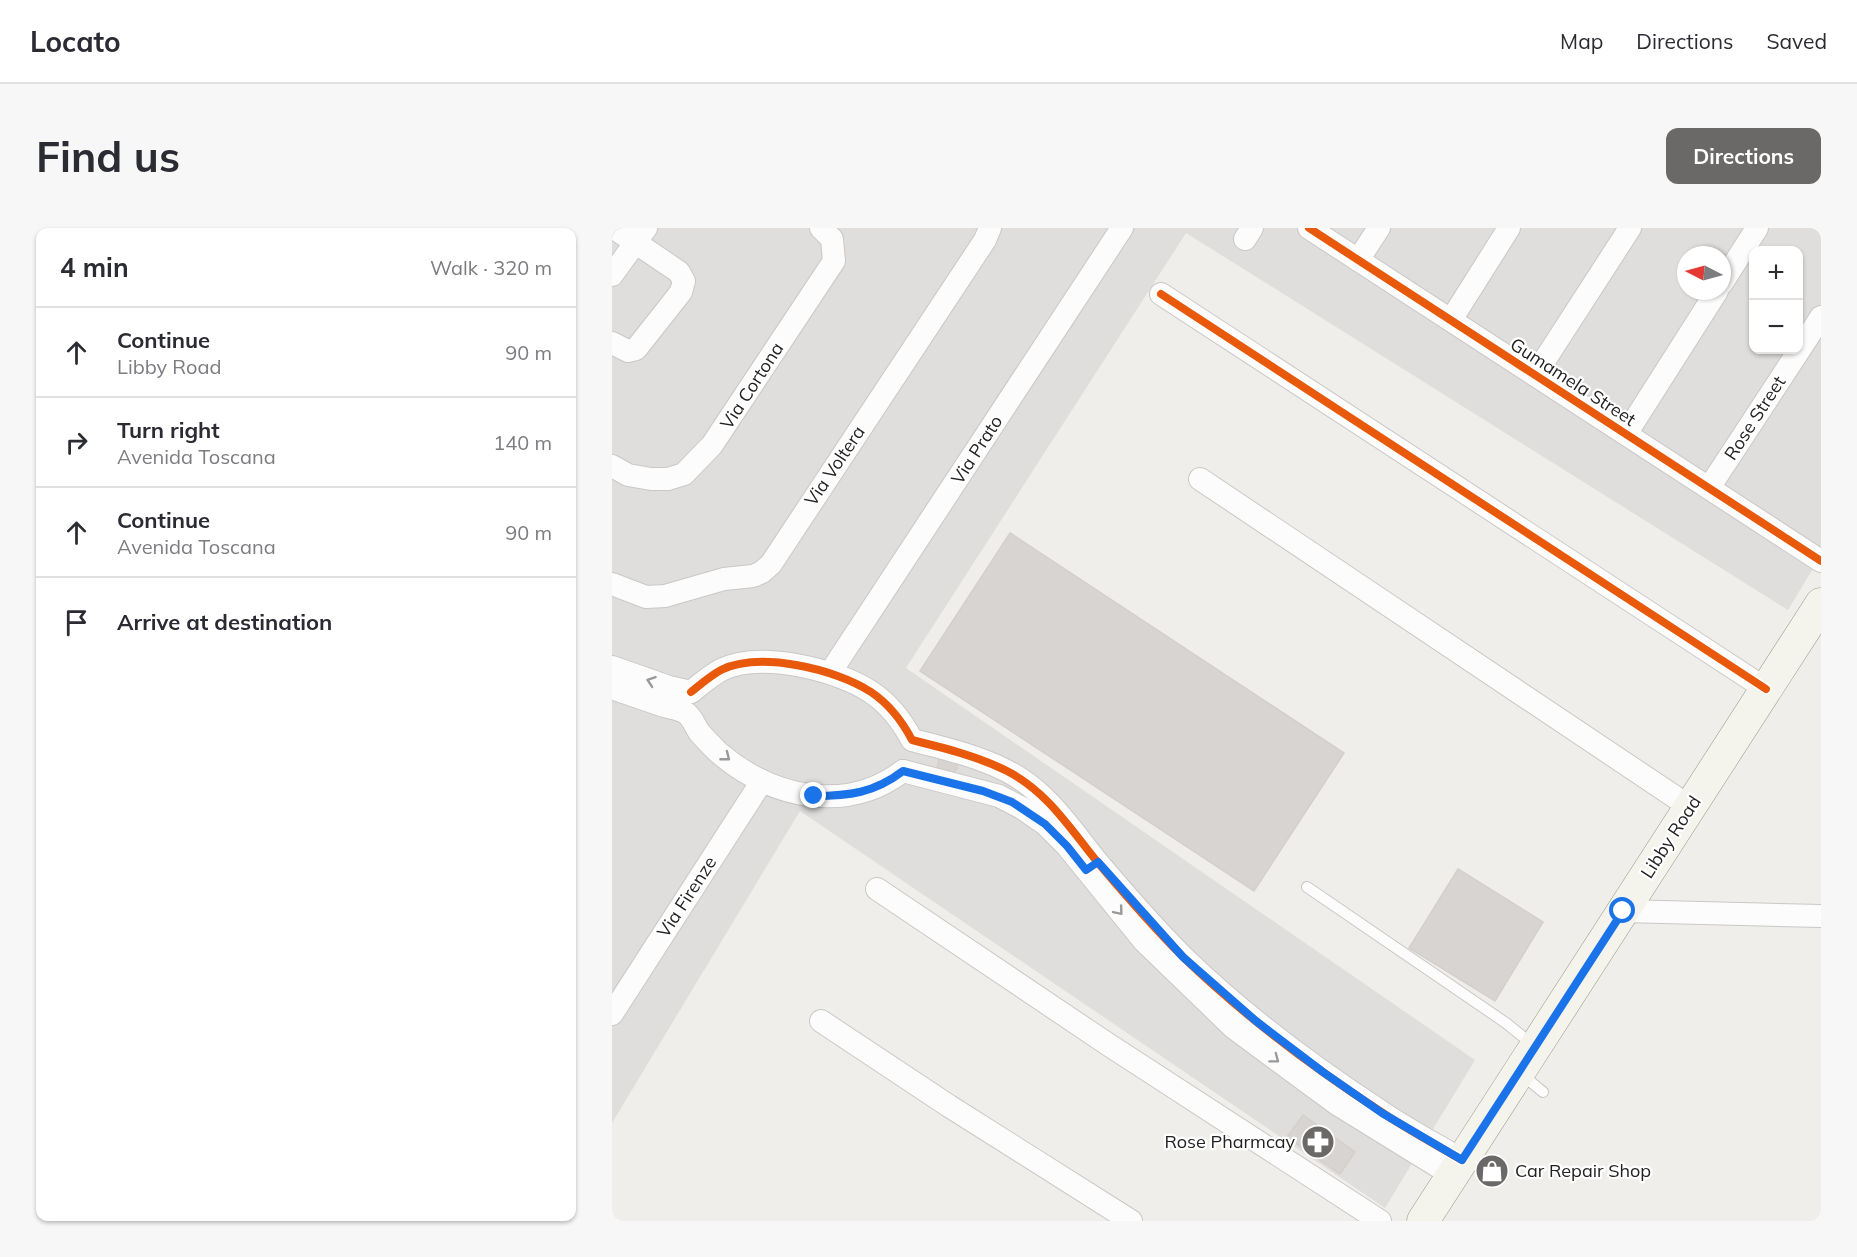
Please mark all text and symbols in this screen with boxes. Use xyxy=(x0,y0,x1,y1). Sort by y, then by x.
text: Locato xyxy=(30,24,121,59)
text: Map xyxy=(1560,28,1603,54)
text: Directions xyxy=(1636,28,1733,54)
text: Saved xyxy=(1766,28,1827,54)
button: Directions xyxy=(1666,128,1821,184)
text: Find us xyxy=(36,130,180,183)
north arrow xyxy=(1677,246,1731,300)
map controls xyxy=(1749,246,1803,354)
button: + xyxy=(1749,246,1803,300)
text: 4 min xyxy=(60,251,129,284)
text: Walk · 320 m xyxy=(430,255,552,280)
button: − xyxy=(1749,300,1803,354)
text: Continue xyxy=(117,326,210,354)
street label: Gumamela Street xyxy=(1506,332,1640,431)
icon: ahead xyxy=(60,336,93,369)
street label: Via Cortona xyxy=(715,338,788,434)
text: 90 m xyxy=(505,340,552,365)
text: Libby Road xyxy=(117,354,221,379)
street label: Rose Street xyxy=(1719,371,1790,464)
street label: Via Prato xyxy=(946,411,1007,489)
text: Turn right xyxy=(117,416,220,444)
street label: Via Voltera xyxy=(799,421,870,510)
icon: right xyxy=(60,426,93,459)
text: 140 m xyxy=(493,430,552,455)
text: Avenida Toscana xyxy=(117,444,276,469)
text: Continue xyxy=(117,506,210,534)
icon: ahead xyxy=(60,516,93,549)
text: 90 m xyxy=(505,520,552,545)
text: Avenida Toscana xyxy=(117,534,276,559)
icon: arrive xyxy=(60,606,93,639)
text: Arrive at destination xyxy=(117,608,332,636)
one-way arrow xyxy=(646,676,657,688)
one-way arrow xyxy=(719,750,730,761)
route end xyxy=(800,782,826,808)
street label: Libby Road xyxy=(1635,791,1706,882)
street label: Via Firenze xyxy=(652,852,721,942)
route start xyxy=(1609,897,1635,923)
one-way arrow xyxy=(1111,904,1122,915)
one-way arrow xyxy=(1268,1052,1279,1063)
pharmacy icon: Rose Pharmcay xyxy=(1300,1124,1336,1160)
place label: Rose Pharmcay xyxy=(1165,1130,1295,1153)
shop icon: Car Repair Shop xyxy=(1474,1153,1510,1189)
place label: Car Repair Shop xyxy=(1515,1159,1651,1182)

